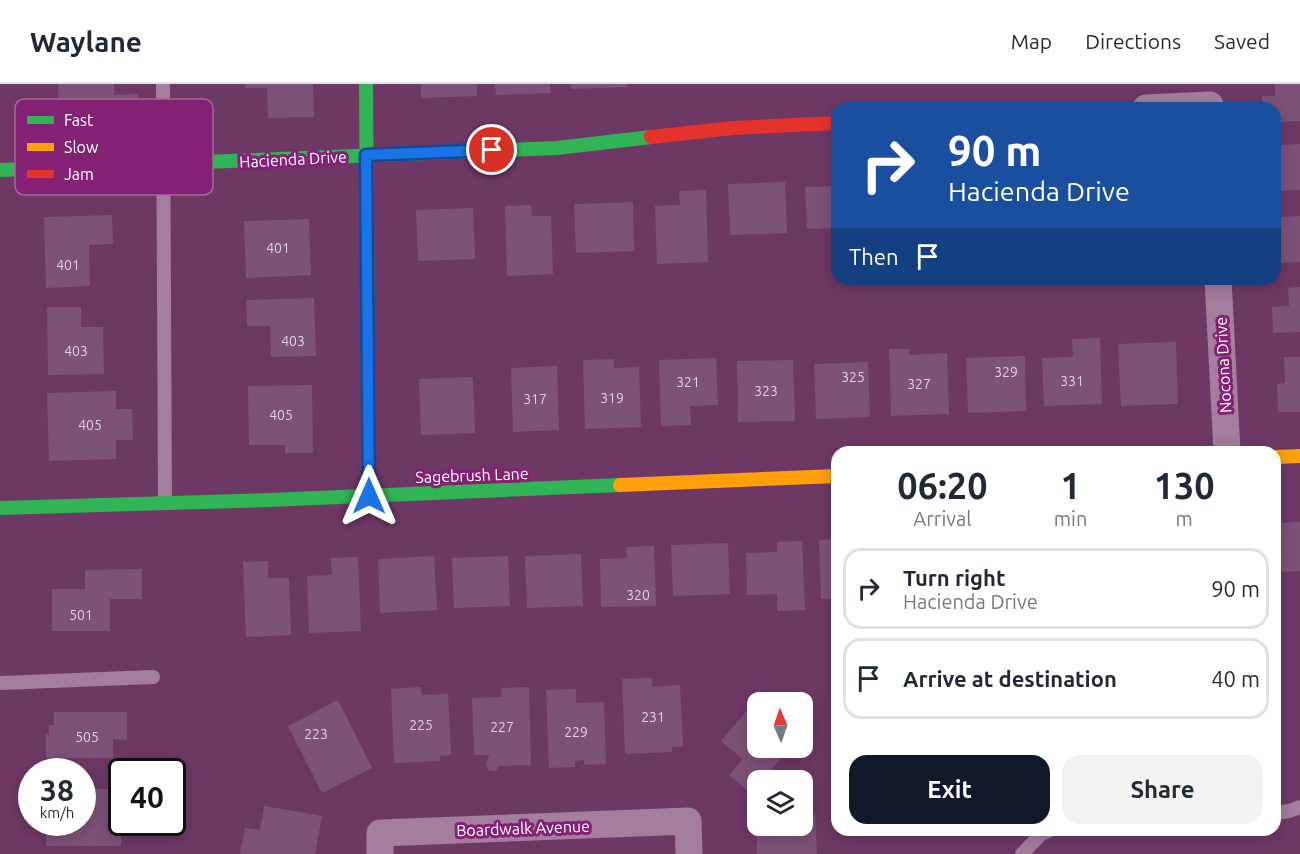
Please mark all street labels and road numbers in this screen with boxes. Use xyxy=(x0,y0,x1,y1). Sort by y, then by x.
street label: Hacienda Drive xyxy=(239,147,347,171)
street label: Nocona Drive xyxy=(1211,316,1235,414)
street label: Sagebrush Lane xyxy=(415,464,529,486)
street label: Boardwalk Avenue xyxy=(456,817,590,839)

